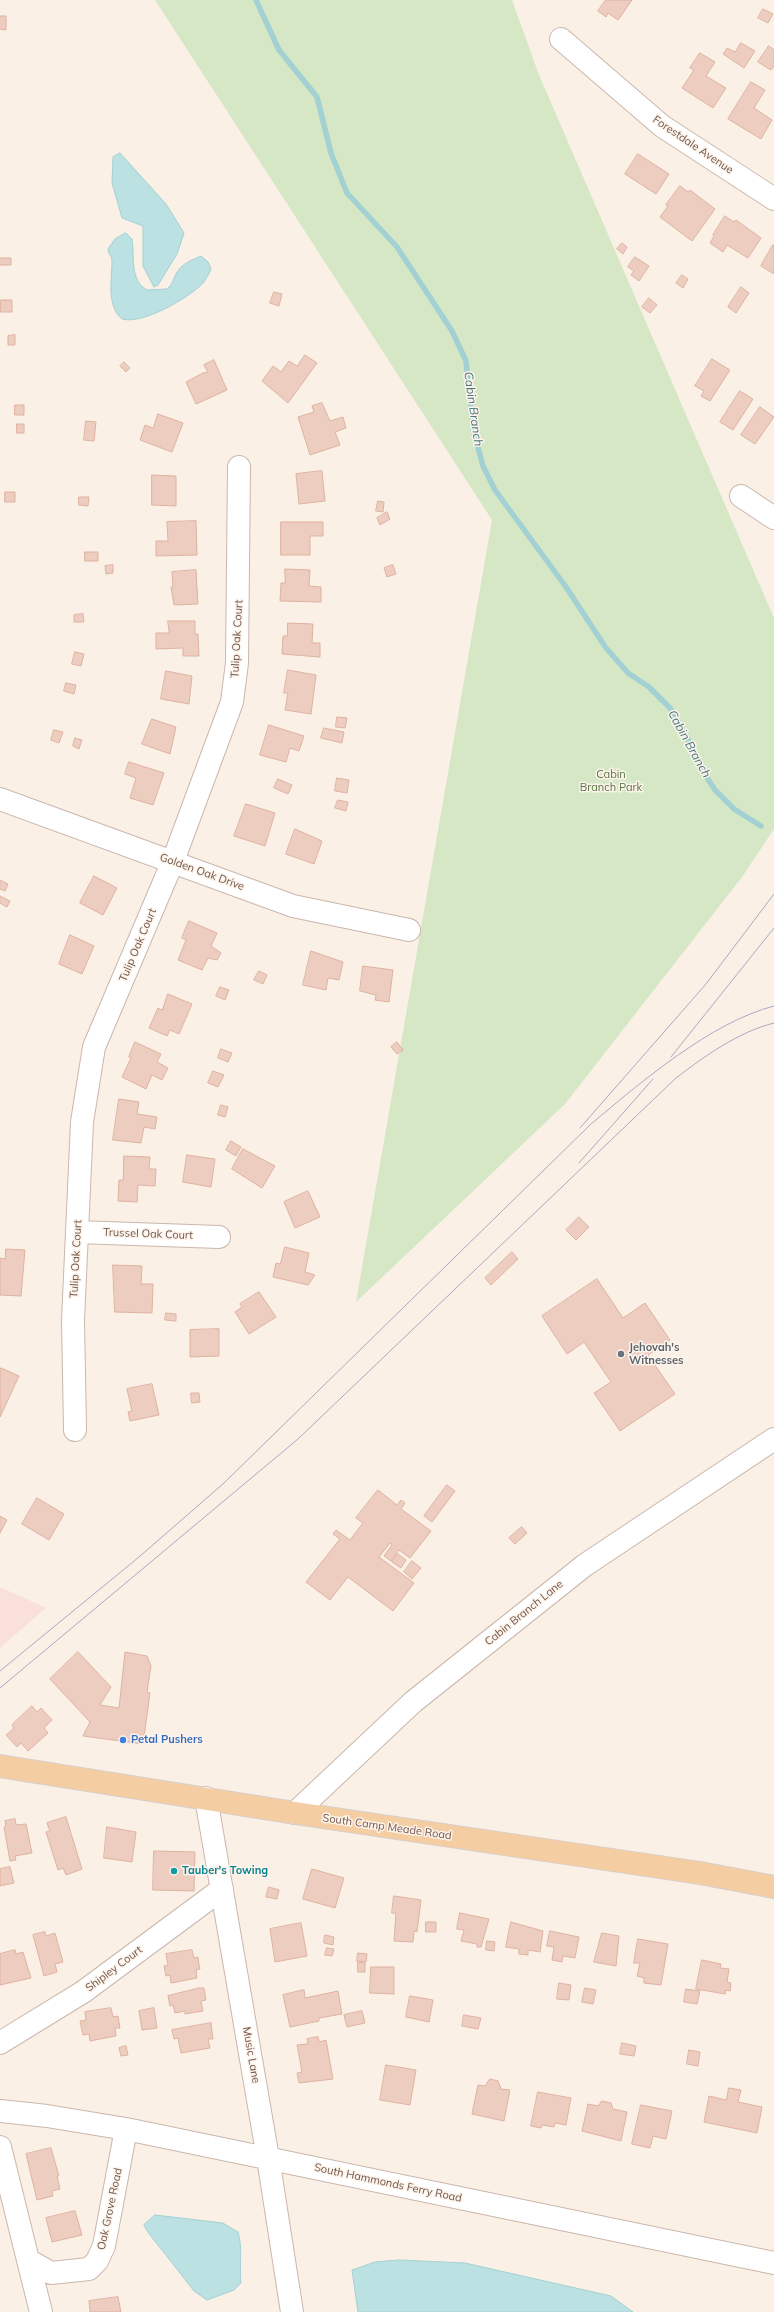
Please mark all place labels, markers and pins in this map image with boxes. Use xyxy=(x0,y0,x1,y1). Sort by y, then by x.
place label: Jehovah's Witnesses xyxy=(629,1341,684,1367)
marker: Jehovah's Witnesses xyxy=(616,1349,626,1359)
place label: Petal Pushers xyxy=(131,1733,203,1747)
marker: Petal Pushers xyxy=(118,1735,128,1745)
place label: Tauber's Towing xyxy=(182,1864,268,1878)
marker: Tauber's Towing xyxy=(169,1866,179,1876)

